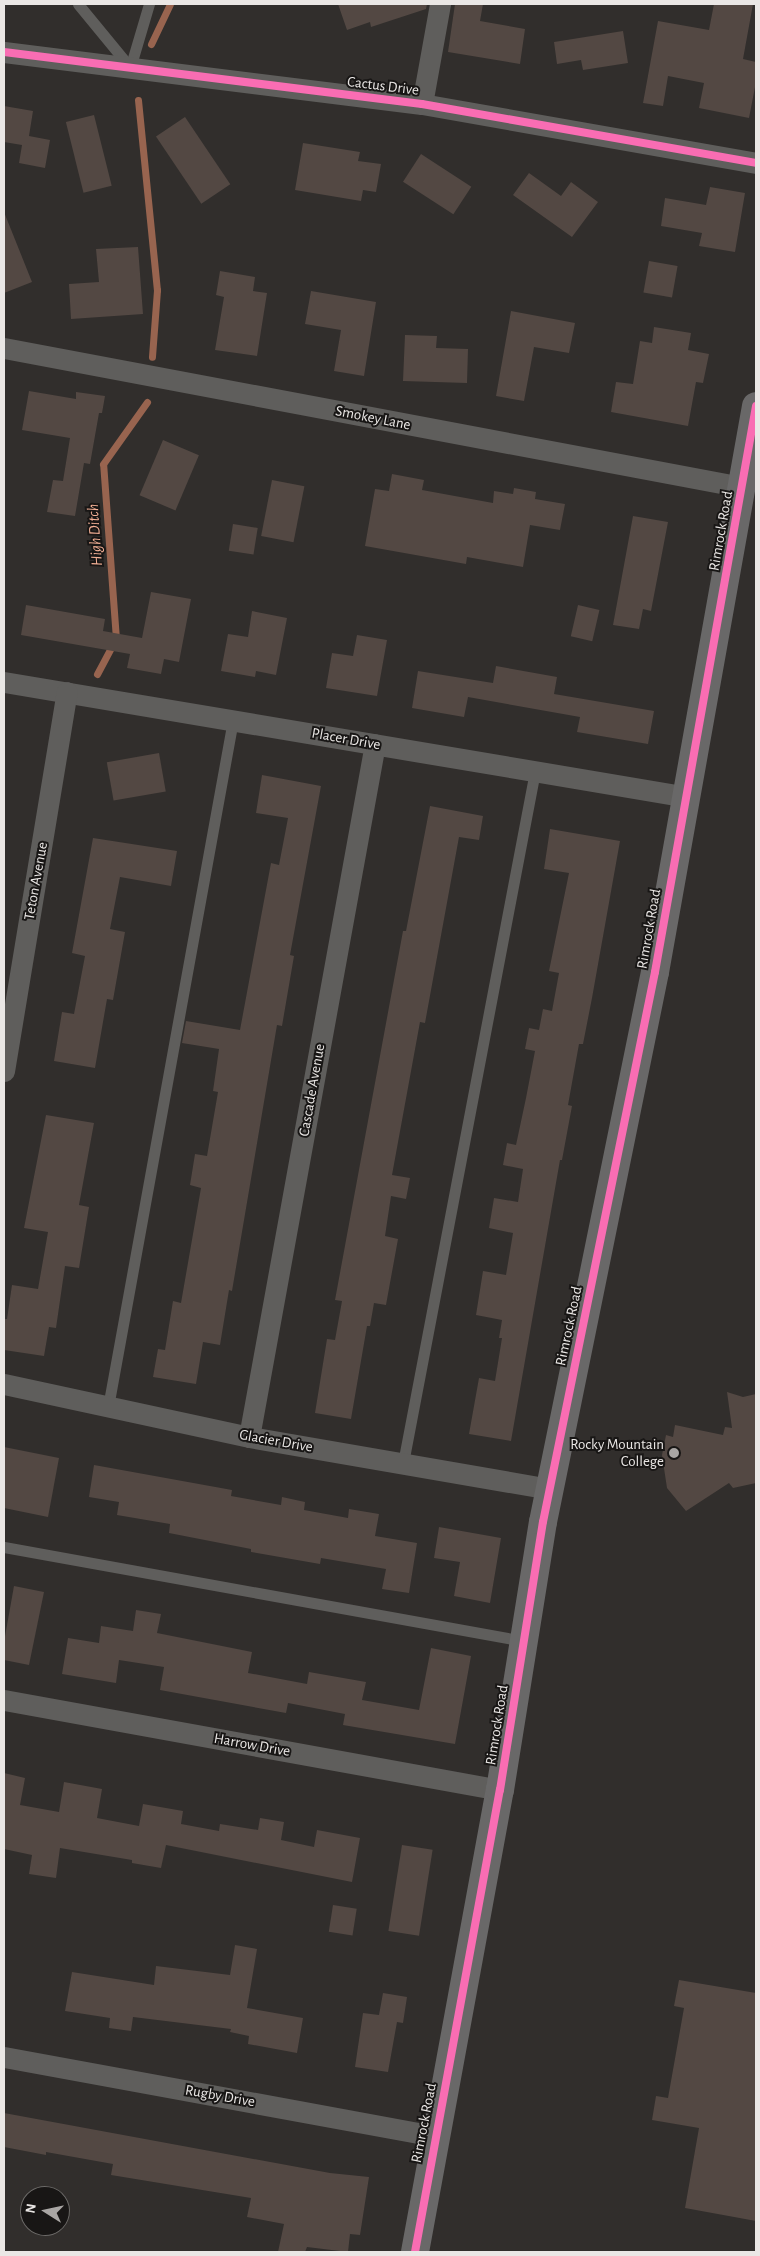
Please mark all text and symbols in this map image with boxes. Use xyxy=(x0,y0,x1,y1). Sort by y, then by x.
street label: Cactus Drive xyxy=(346,73,420,99)
street label: Smokey Lane xyxy=(334,402,412,434)
street label: Rimrock Road xyxy=(705,490,737,572)
water label: High Ditch xyxy=(83,503,107,567)
street label: Placer Drive xyxy=(310,724,382,754)
street label: Teton Avenue xyxy=(20,841,52,921)
street label: Rimrock Road xyxy=(633,888,665,970)
street label: Cascade Avenue xyxy=(295,1042,329,1138)
street label: Rimrock Road xyxy=(552,1285,586,1367)
street label: Glacier Drive xyxy=(238,1426,314,1456)
place label: Rocky Mountain College xyxy=(570,1435,664,1470)
marker: Rocky Mountain College xyxy=(668,1447,680,1459)
street label: Rimrock Road xyxy=(482,1684,512,1766)
street label: Harrow Drive xyxy=(212,1729,292,1761)
street label: Rugby Drive xyxy=(184,2081,256,2111)
street label: Rimrock Road xyxy=(407,2082,441,2164)
north arrow xyxy=(20,2186,70,2236)
text: N xyxy=(23,2203,39,2215)

